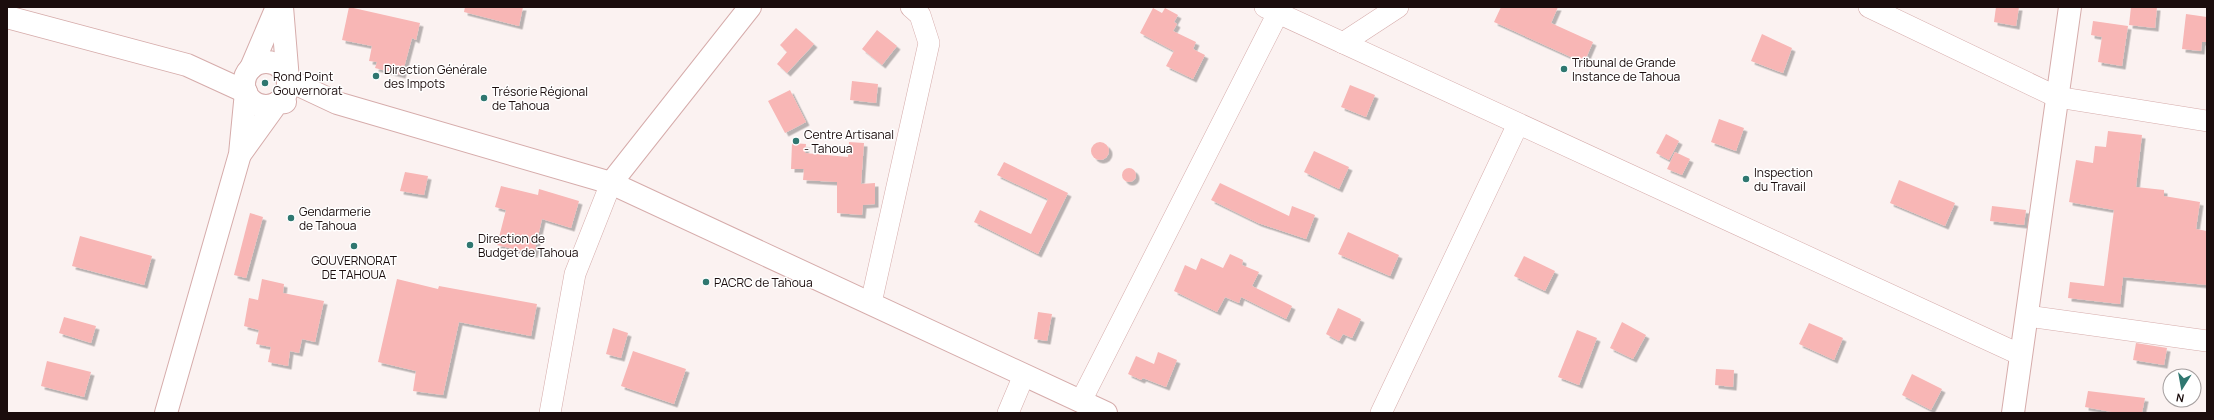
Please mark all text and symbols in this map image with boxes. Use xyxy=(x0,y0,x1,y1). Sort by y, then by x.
place label: Tribunal de Grande Instance de Tahoua xyxy=(1572,54,1680,85)
place label: Direction Générale des Impots xyxy=(384,61,487,92)
marker: Tribunal de Grande Instance de Tahoua xyxy=(1559,64,1569,74)
place label: Rond Point Gouvernorat xyxy=(273,68,343,99)
marker: Direction Générale des Impots xyxy=(371,71,381,81)
marker: Rond Point Gouvernorat xyxy=(260,78,270,88)
place label: Trésorie Régional de Tahoua xyxy=(492,83,588,114)
marker: Trésorie Régional de Tahoua xyxy=(479,93,489,103)
place label: Centre Artisanal - Tahoua xyxy=(804,126,894,157)
marker: Centre Artisanal - Tahoua xyxy=(791,136,801,146)
place label: Inspection du Travail xyxy=(1754,164,1813,195)
marker: Inspection du Travail xyxy=(1741,174,1751,184)
place label: Gendarmerie de Tahoua xyxy=(299,203,371,234)
marker: Gendarmerie de Tahoua xyxy=(286,213,296,223)
place label: Direction de Budget de Tahoua xyxy=(478,230,578,261)
marker: Direction de Budget de Tahoua xyxy=(465,240,475,250)
marker: GOUVERNORAT DE TAHOUA xyxy=(349,241,359,251)
place label: GOUVERNORAT DE TAHOUA xyxy=(311,252,398,283)
place label: PACRC de Tahoua xyxy=(714,274,813,291)
marker: PACRC de Tahoua xyxy=(701,277,711,287)
north arrow xyxy=(2162,368,2202,408)
text: N xyxy=(2175,390,2185,406)

